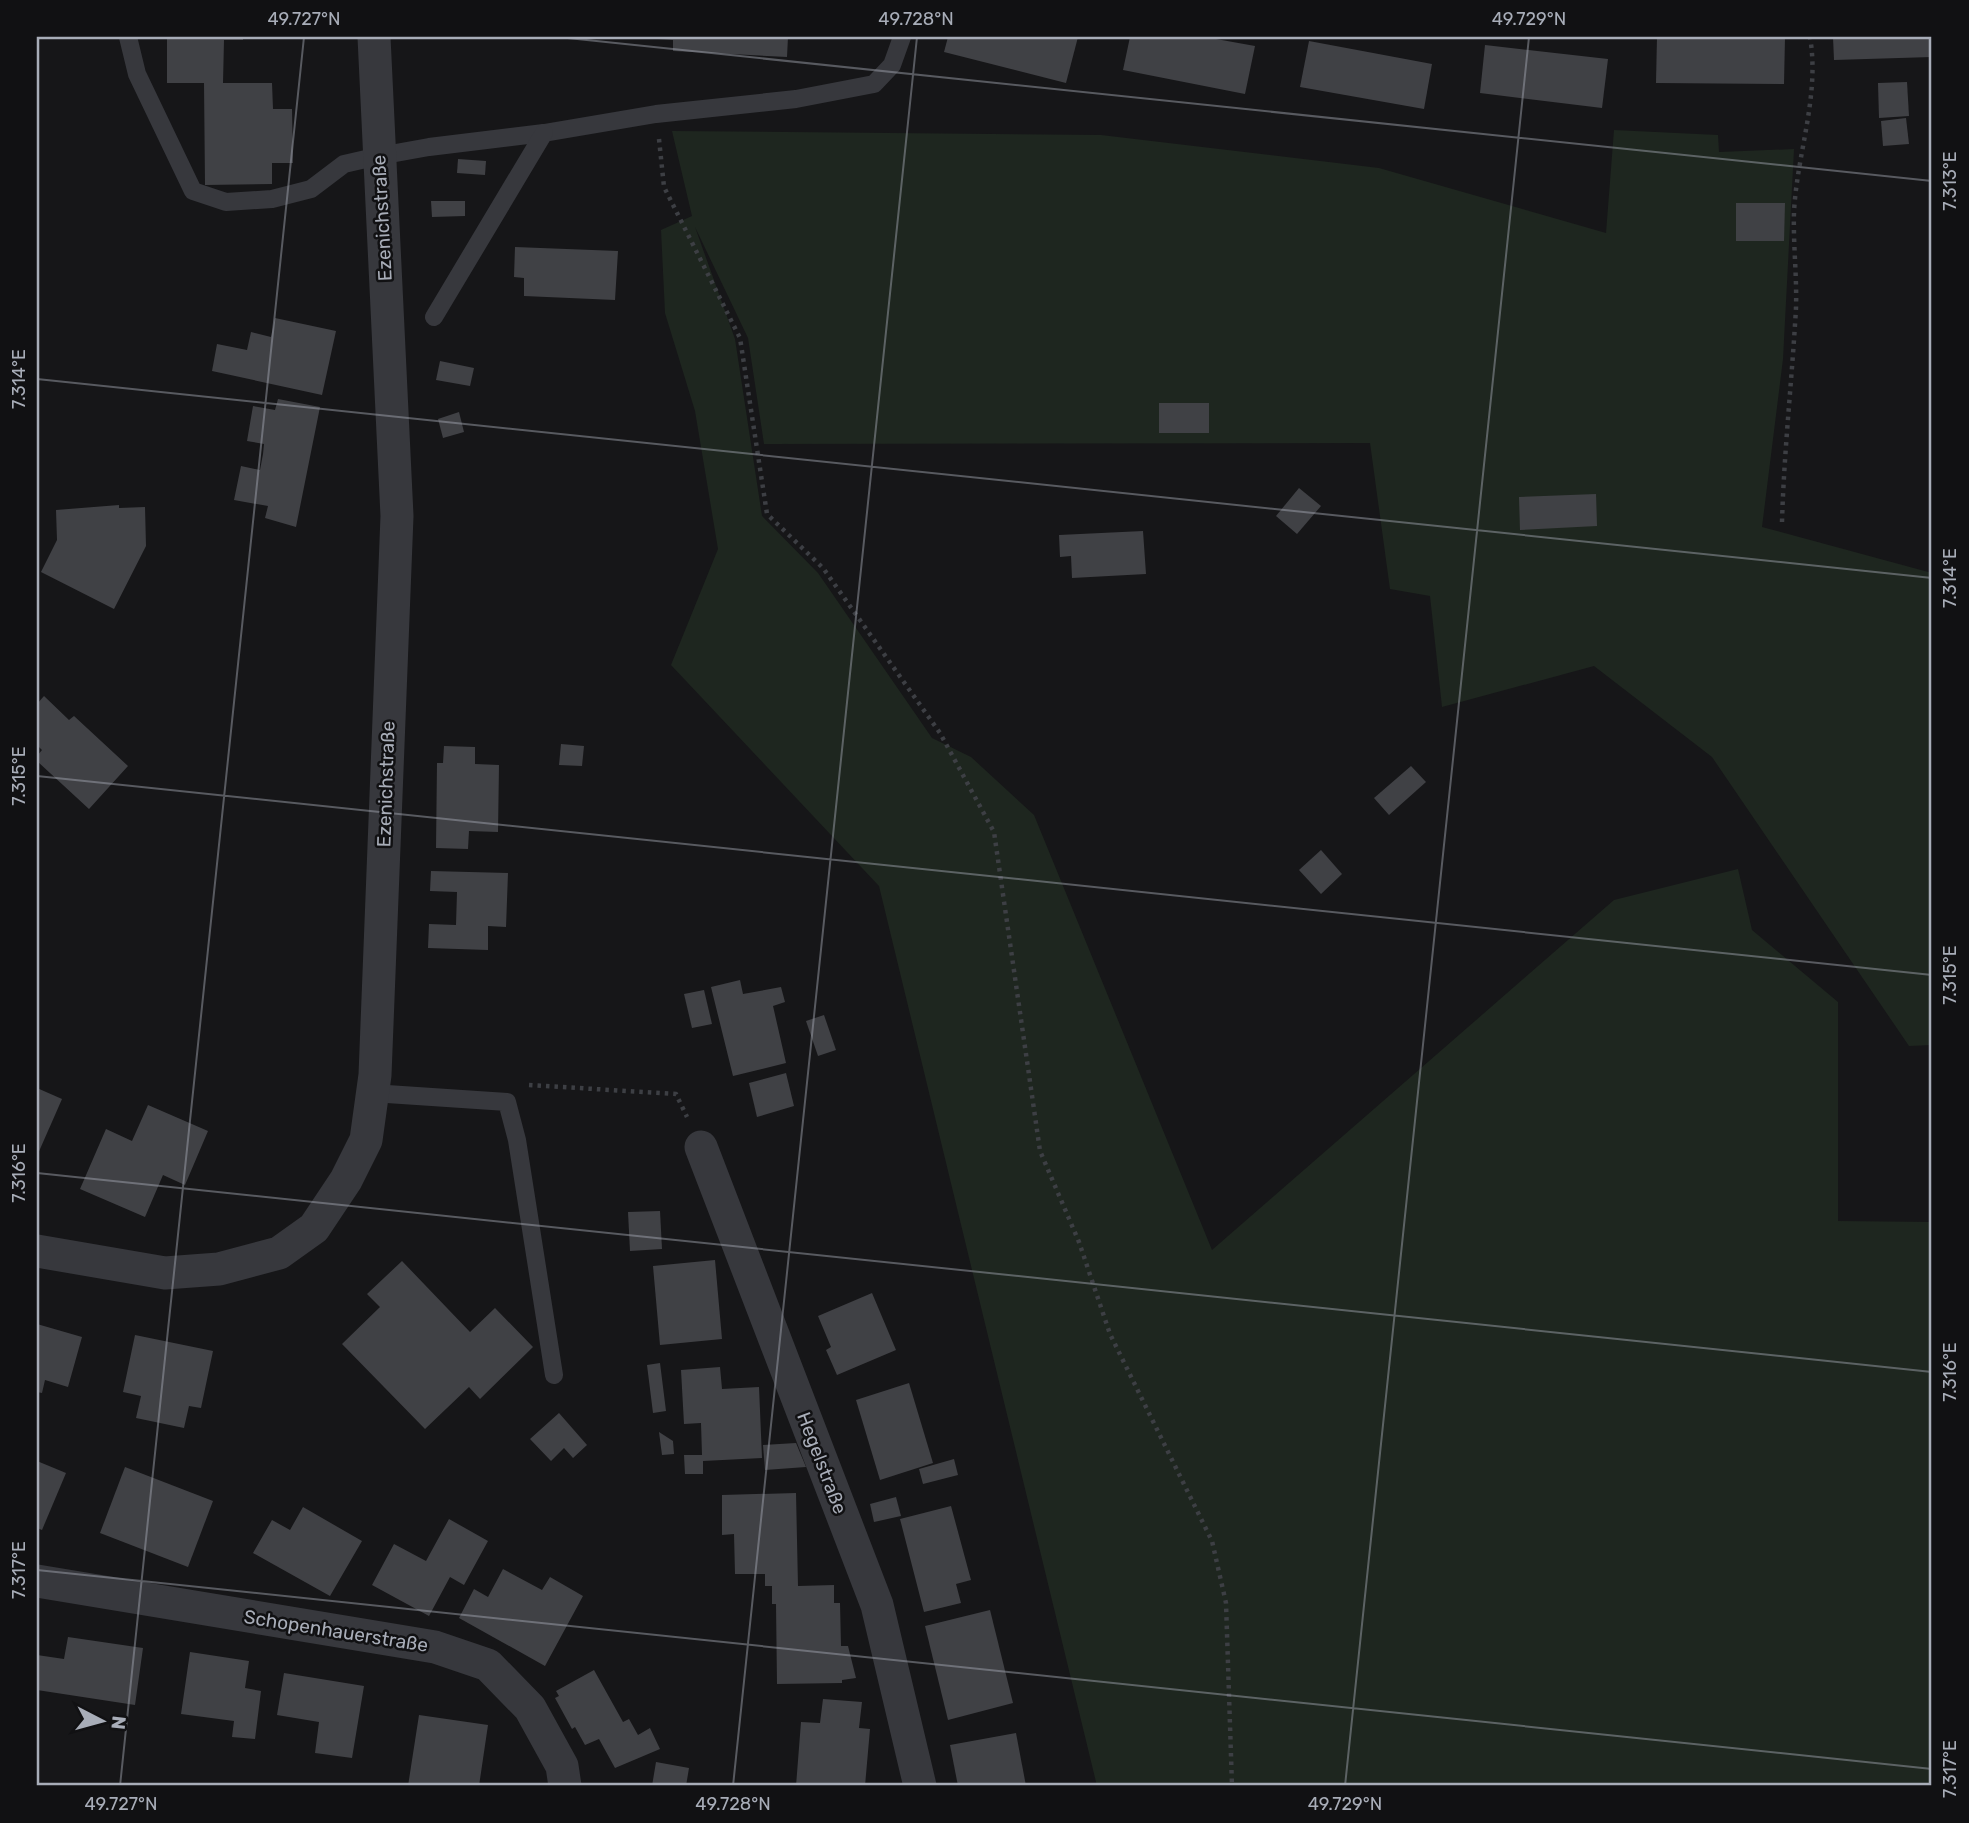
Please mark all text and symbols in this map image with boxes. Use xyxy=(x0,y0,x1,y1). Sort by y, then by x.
text: 49.727°N xyxy=(267,8,341,30)
text: 49.728°N xyxy=(878,8,954,30)
text: 49.729°N xyxy=(1492,8,1566,30)
text: 7.313°E xyxy=(1939,151,1961,211)
street label: Ezenichstraße xyxy=(367,154,397,282)
text: 7.314°E xyxy=(8,349,30,409)
text: 7.314°E xyxy=(1939,548,1961,608)
street label: Ezenichstraße xyxy=(372,720,400,848)
text: 7.315°E xyxy=(8,746,30,806)
text: 7.315°E xyxy=(1939,945,1961,1005)
text: 7.316°E xyxy=(8,1143,30,1203)
text: 7.316°E xyxy=(1939,1342,1961,1402)
street label: Hegelstraße xyxy=(792,1409,852,1517)
text: 7.317°E xyxy=(8,1541,30,1599)
street label: Schopenhauerstraße xyxy=(242,1605,430,1657)
north arrow xyxy=(66,1686,136,1756)
text: N xyxy=(106,1715,131,1731)
text: 7.317°E xyxy=(1939,1740,1961,1798)
text: 49.727°N xyxy=(84,1793,158,1815)
text: 49.728°N xyxy=(695,1793,771,1815)
text: 49.729°N xyxy=(1308,1793,1382,1815)

